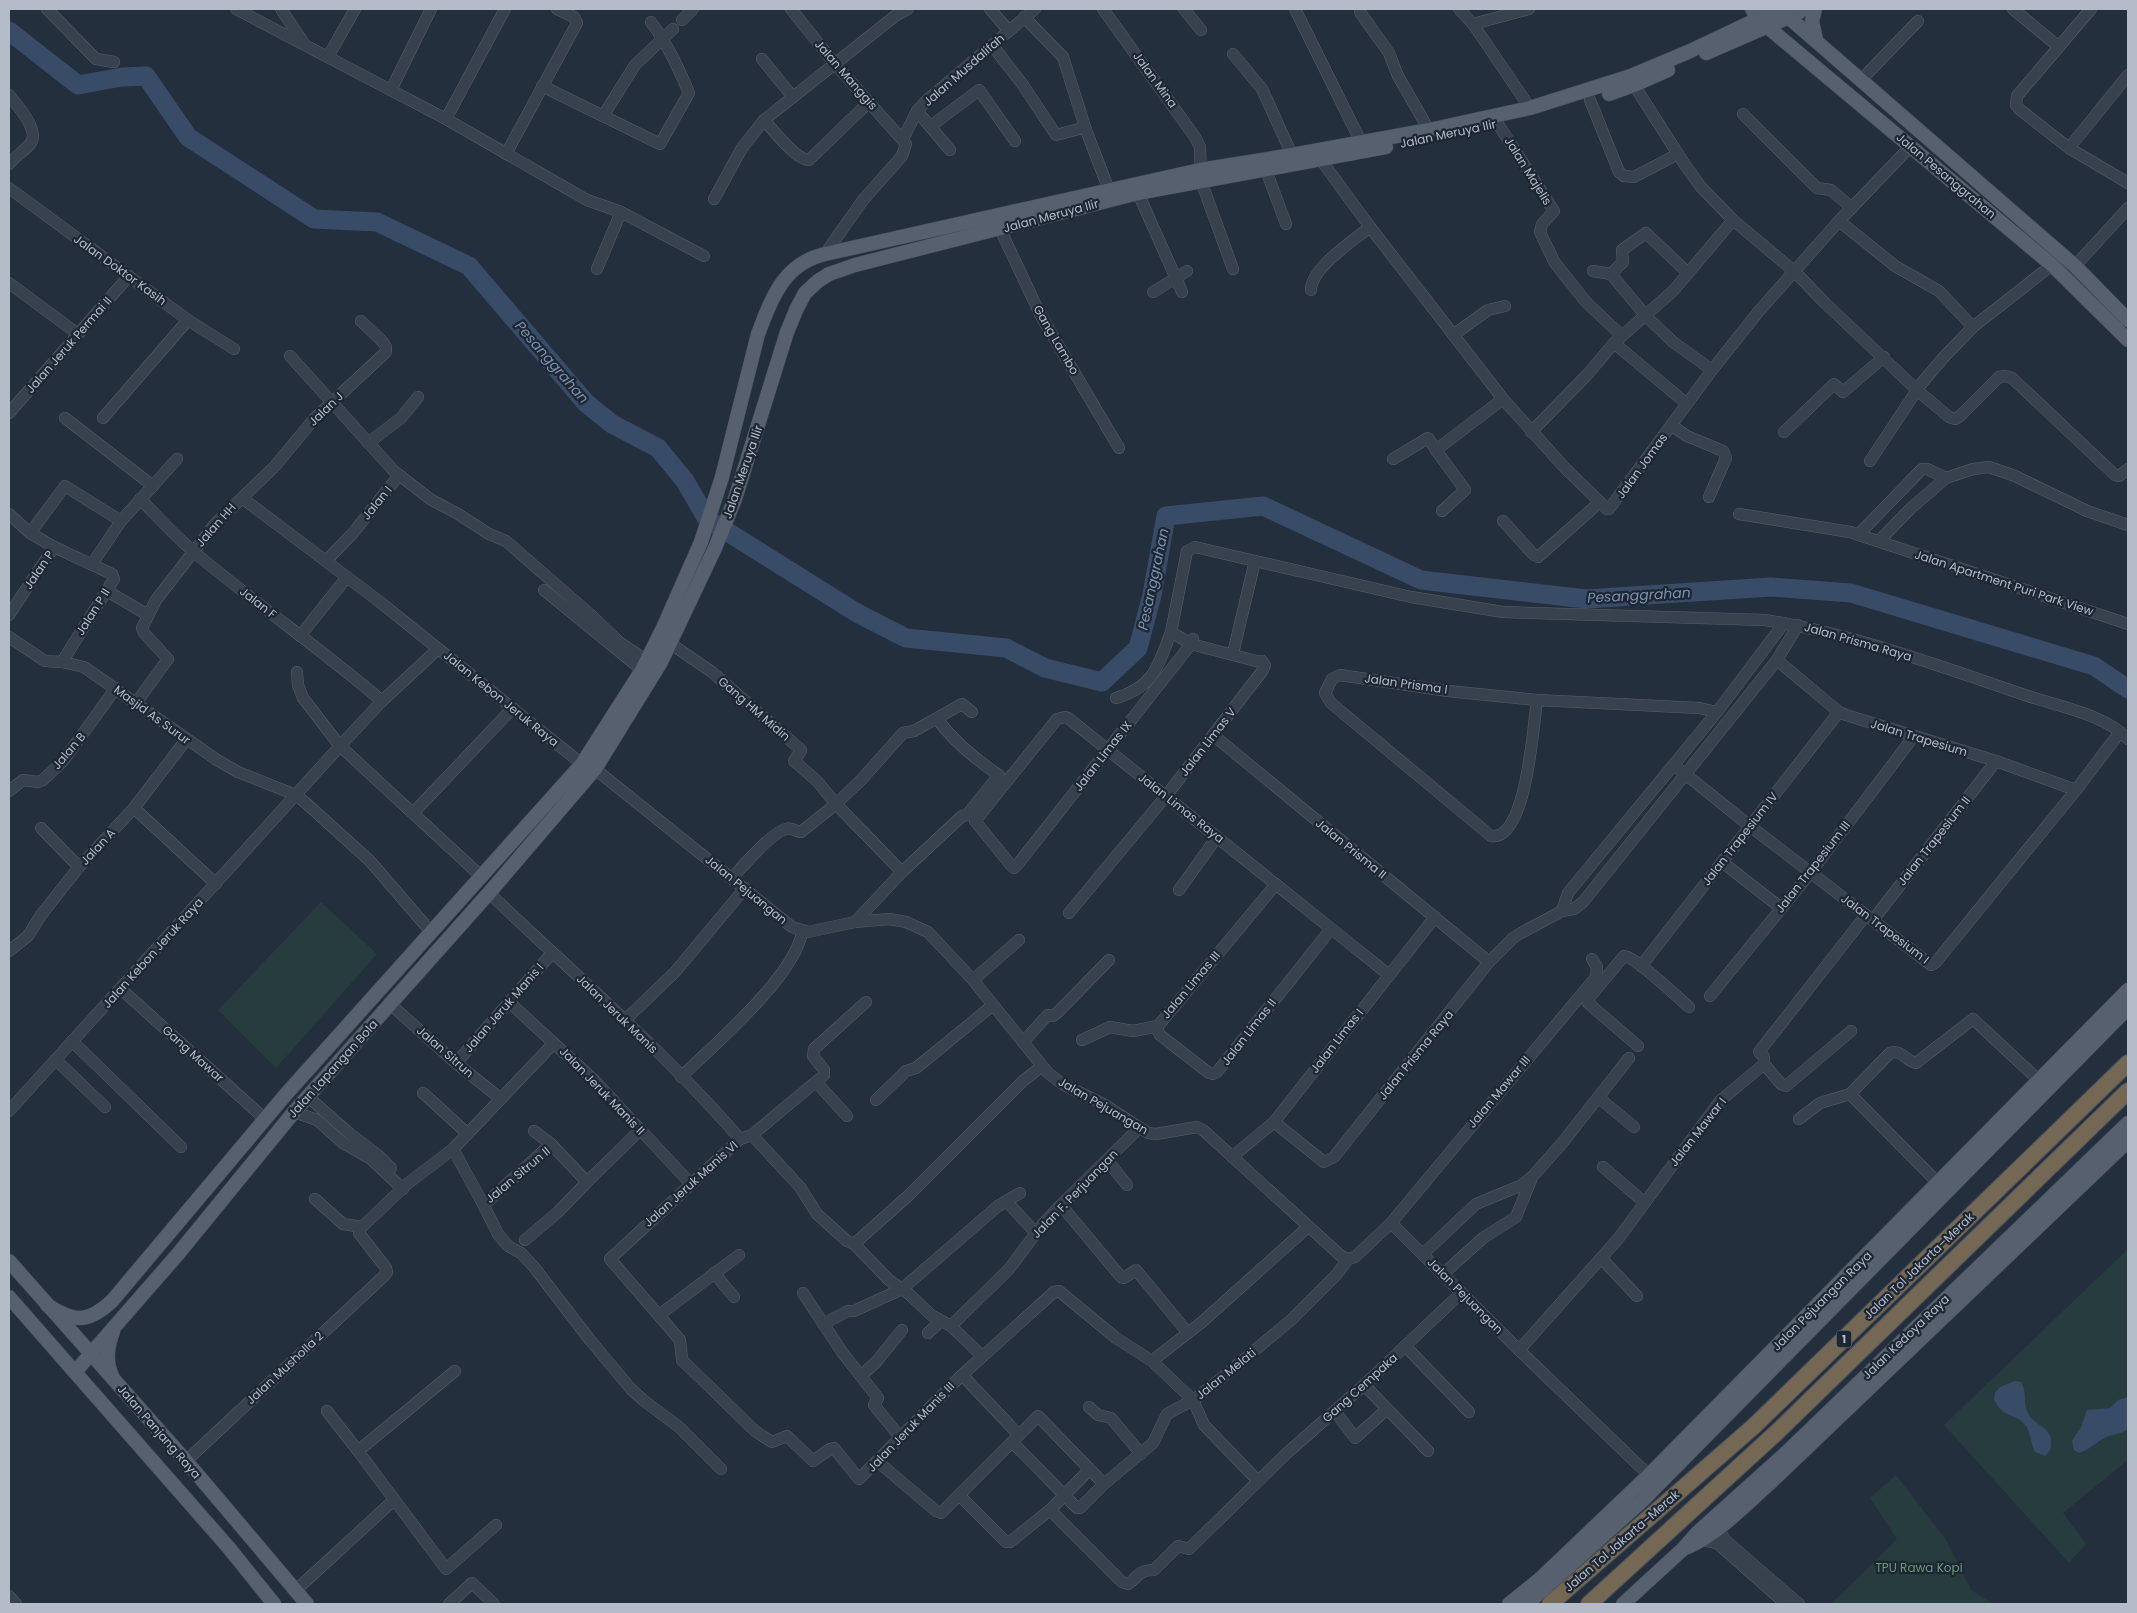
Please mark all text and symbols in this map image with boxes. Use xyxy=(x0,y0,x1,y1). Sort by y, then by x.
street label: Jalan Musdalifah xyxy=(919,30,1008,110)
street label: Jalan Manggis xyxy=(811,36,882,113)
street label: Jalan Mina xyxy=(1129,48,1182,111)
street label: Jalan Meruya Ilir xyxy=(1398,115,1498,152)
street label: Jalan Pesanggrahan xyxy=(1893,129,2000,222)
street label: Jalan Majelis xyxy=(1501,133,1556,208)
street label: Jalan Meruya Ilir xyxy=(1001,195,1101,236)
street label: Jalan Doktor Kasih xyxy=(71,230,170,309)
street label: Jalan Jeruk Permai II xyxy=(22,293,115,397)
street label: Gang Lambo xyxy=(1030,302,1083,378)
water label: Pesanggrahan xyxy=(510,316,594,408)
street label: Jalan J xyxy=(304,388,347,430)
street label: Jalan Meruya Ilir xyxy=(719,422,767,521)
street label: Jalan Jomas xyxy=(1612,429,1671,502)
street label: Jalan I xyxy=(358,482,396,523)
street label: Jalan HH xyxy=(192,499,239,550)
water label: Pesanggrahan xyxy=(1132,526,1174,632)
street label: Jalan Apartment Puri Park View xyxy=(1913,546,2096,620)
street label: Jalan P xyxy=(19,547,58,592)
water label: Pesanggrahan xyxy=(1587,582,1691,608)
street label: Jalan F xyxy=(236,583,280,622)
street label: Jalan P II xyxy=(71,585,114,638)
street label: Jalan Prisma Raya xyxy=(1802,618,1914,665)
street label: Jalan Kebon Jeruk Raya xyxy=(440,647,562,750)
street label: Jalan Prisma I xyxy=(1363,669,1449,698)
street label: Gang HM Midin xyxy=(715,673,794,745)
street label: Masjid As Surur xyxy=(111,681,194,748)
street label: Jalan Limas V xyxy=(1175,704,1240,779)
street label: Jalan Trapesium xyxy=(1869,715,1970,760)
street label: Jalan Limas IX xyxy=(1070,717,1135,794)
street label: Jalan B xyxy=(48,728,89,773)
street label: Jalan Limas Raya xyxy=(1135,769,1228,847)
street label: Jalan Trapesium IV xyxy=(1698,788,1782,889)
street label: Jalan Trapesium II xyxy=(1893,792,1974,889)
street label: Jalan Prisma II xyxy=(1312,815,1390,883)
street label: Jalan Trapesium III xyxy=(1771,817,1854,916)
street label: Jalan A xyxy=(76,825,119,869)
street label: Jalan Pejuangan xyxy=(702,851,791,928)
street label: Jalan Trapesium I xyxy=(1838,890,1933,967)
street label: Jalan Kebon Jeruk Raya xyxy=(98,894,207,1012)
street label: Jalan Limas III xyxy=(1157,947,1224,1022)
street label: Jalan Jeruk Manis I xyxy=(460,959,547,1056)
street label: Jalan Jeruk Manis xyxy=(573,970,662,1057)
street label: Jalan Limas II xyxy=(1217,995,1280,1069)
street label: Jalan Limas I xyxy=(1306,1005,1367,1076)
street label: Jalan Prisma Raya xyxy=(1374,1006,1457,1103)
street label: Jalan Lapangan Bola xyxy=(284,1016,381,1121)
street label: Gang Mawar xyxy=(159,1021,228,1086)
street label: Jalan Sitrun xyxy=(413,1022,478,1081)
street label: Jalan Jeruk Manis II xyxy=(556,1043,649,1138)
street label: Jalan Mawar III xyxy=(1463,1052,1534,1131)
street label: Jalan Pejuangan xyxy=(1055,1073,1151,1138)
street label: Jalan Mawar I xyxy=(1665,1094,1730,1170)
street label: Jalan Jeruk Manis VI xyxy=(640,1137,741,1231)
street label: Jalan Sitrun II xyxy=(482,1142,554,1207)
street label: Jalan F. Perjuangan xyxy=(1028,1146,1122,1242)
street label: Jalan Tol Jakarta–Merak xyxy=(1860,1208,1978,1323)
street label: Jalan Pejuangan Raya xyxy=(1768,1247,1875,1354)
street label: Jalan Pejuangan xyxy=(1424,1254,1507,1337)
street label: Jalan Kedoya Raya xyxy=(1858,1291,1953,1383)
street label: Jalan Musholla 2 xyxy=(242,1327,327,1408)
road number: 1 xyxy=(1836,1330,1852,1348)
street label: Jalan Melati xyxy=(1192,1344,1259,1403)
street label: Gang Cempaka xyxy=(1318,1349,1401,1426)
street label: Jalan Jeruk Manis III xyxy=(863,1378,958,1475)
street label: Jalan Panjang Raya xyxy=(114,1381,205,1482)
street label: Jalan Tol Jakarta–Merak xyxy=(1561,1485,1683,1595)
park label: TPU Rawa Kopi xyxy=(1875,1559,1963,1576)

